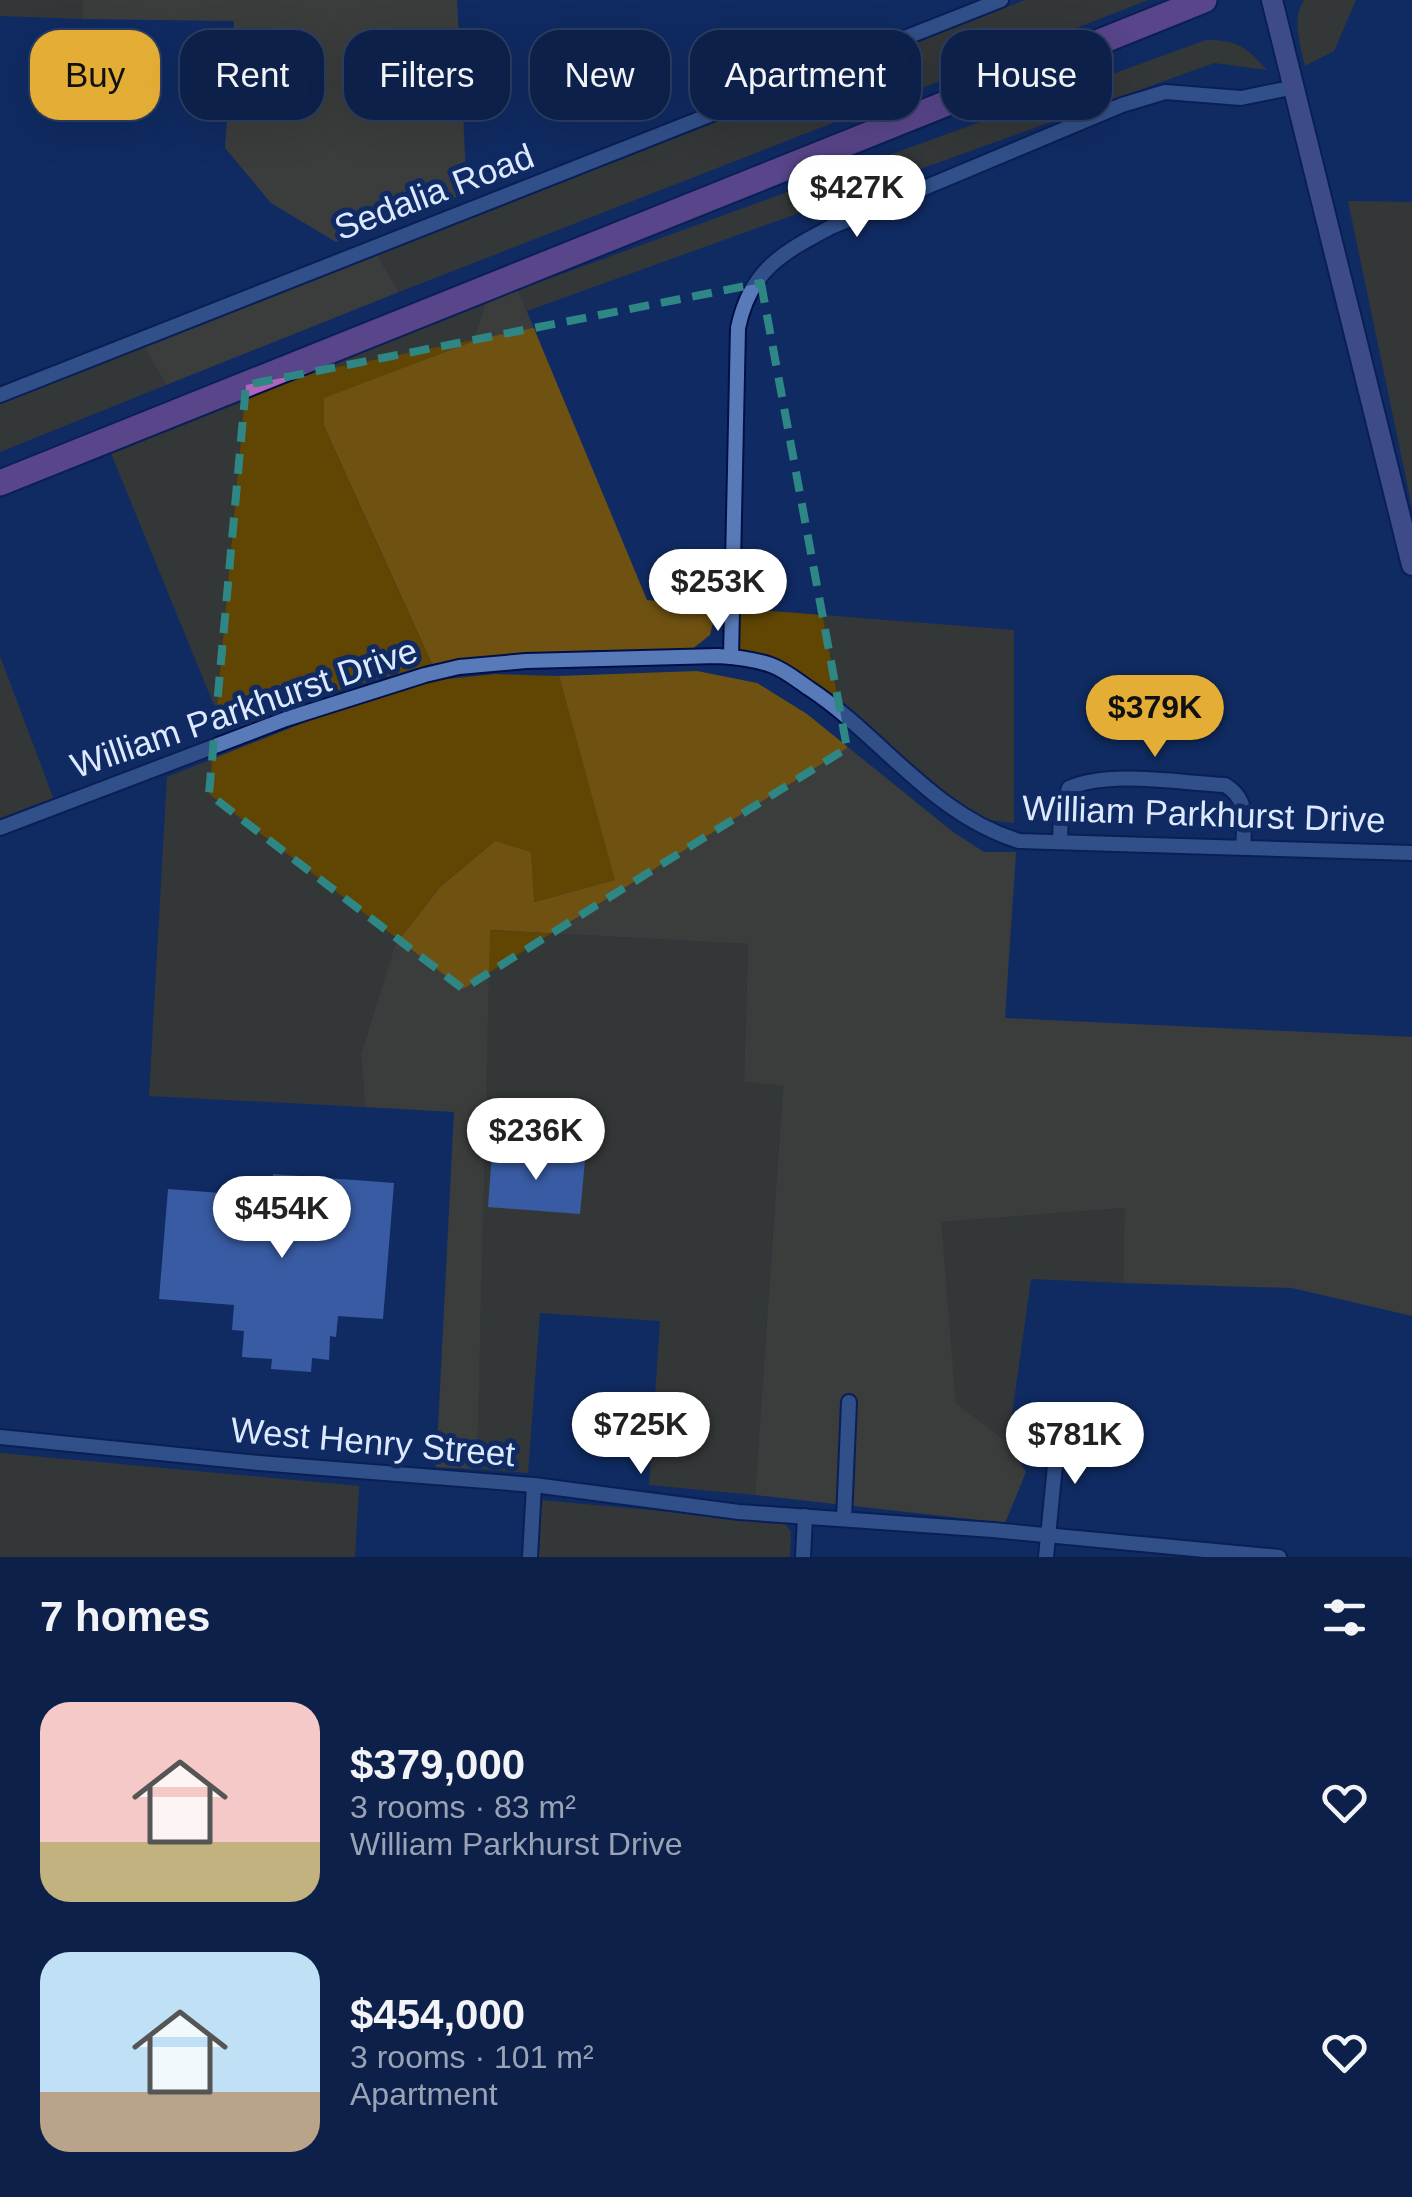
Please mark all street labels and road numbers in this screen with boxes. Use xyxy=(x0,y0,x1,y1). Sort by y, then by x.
street label: Sedalia Road xyxy=(329,136,539,247)
street label: William Parkhurst Drive xyxy=(66,630,422,785)
street label: William Parkhurst Drive xyxy=(1022,788,1386,839)
street label: West Henry Street xyxy=(229,1410,517,1473)

